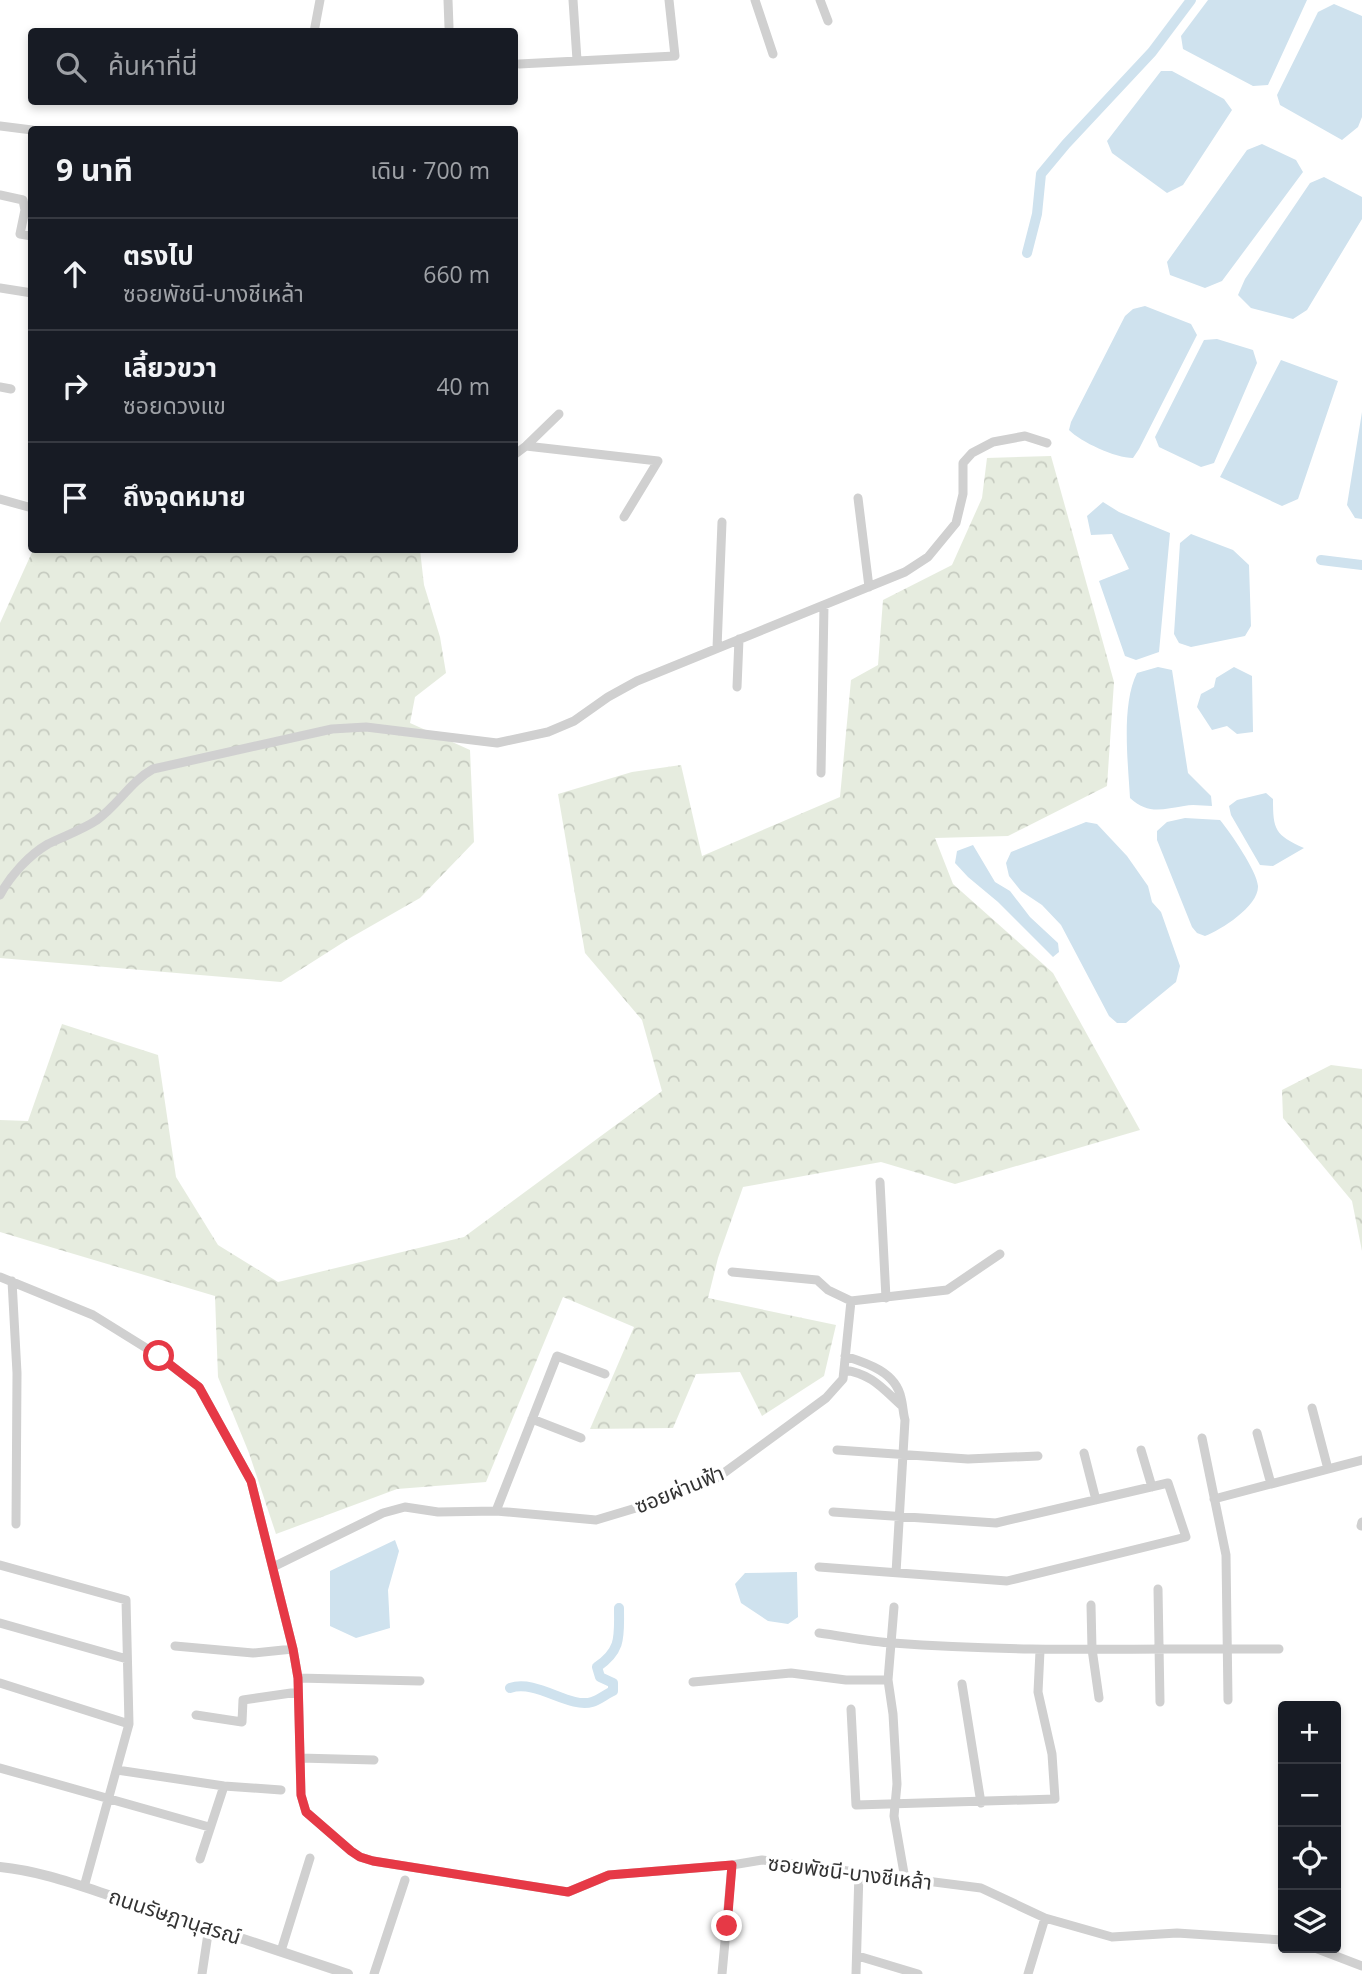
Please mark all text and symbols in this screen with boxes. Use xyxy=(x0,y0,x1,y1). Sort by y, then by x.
search box xyxy=(28,28,518,105)
text: ค้นหาที่นี่ xyxy=(108,47,198,83)
icon: search xyxy=(52,48,90,86)
text: 9 นาที xyxy=(56,149,133,190)
text: เดิน · 700 m xyxy=(370,154,490,186)
text: ตรงไป xyxy=(123,237,194,273)
icon: ahead xyxy=(56,255,94,293)
text: 660 m xyxy=(423,258,490,290)
text: ซอยพัชนี-บางชีเหล้า xyxy=(123,277,304,309)
text: เลี้ยวขวา xyxy=(123,349,217,385)
icon: right xyxy=(56,367,94,405)
text: 40 m xyxy=(436,370,490,402)
text: ซอยดวงแข xyxy=(123,389,226,421)
text: ถึงจุดหมาย xyxy=(123,478,246,514)
icon: arrive xyxy=(56,479,94,517)
route start xyxy=(143,1340,174,1371)
street label: ซอยผ่านฟ้า xyxy=(630,1458,728,1520)
map controls xyxy=(1278,1701,1341,1953)
button: + xyxy=(1278,1701,1341,1764)
button: − xyxy=(1278,1764,1341,1827)
button: locate xyxy=(1278,1827,1341,1890)
street label: ซอยพัชนี-บางชีเหล้า xyxy=(766,1848,934,1896)
street label: ถนนรัษฎานุสรณ์ xyxy=(105,1881,245,1951)
button: layers xyxy=(1278,1890,1341,1953)
route end xyxy=(711,1910,742,1941)

